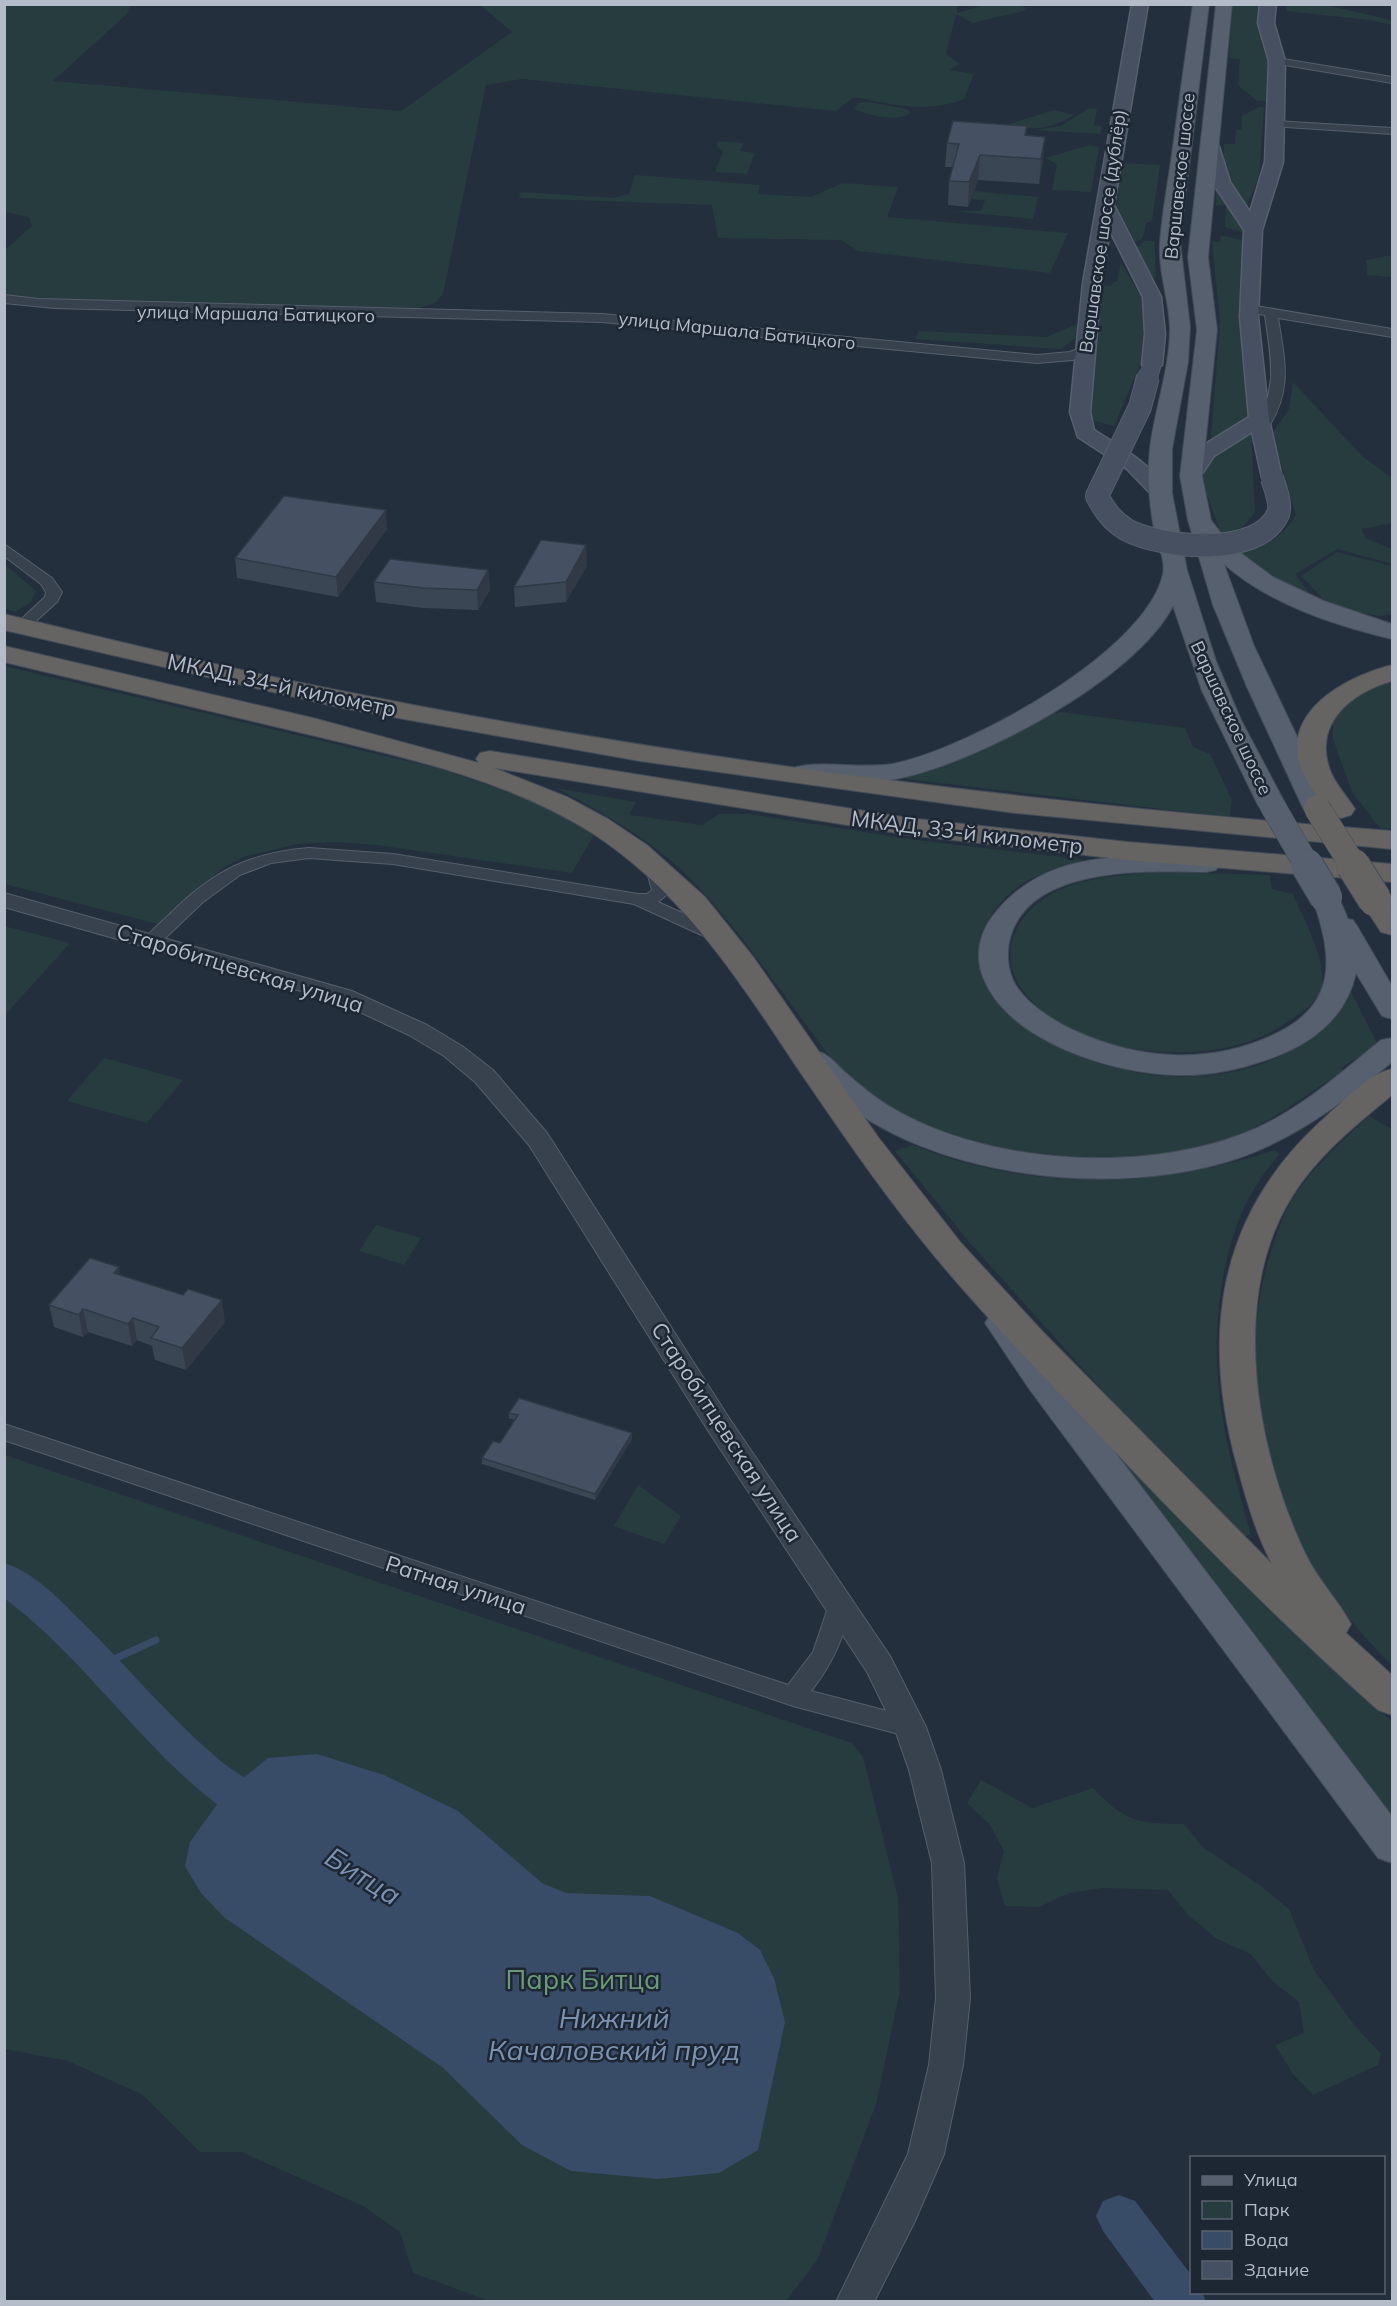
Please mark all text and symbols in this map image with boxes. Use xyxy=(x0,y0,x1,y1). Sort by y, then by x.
street label: Варшавское шоссе xyxy=(1159,92,1200,260)
street label: Варшавское шоссе (дублёр) xyxy=(1074,108,1131,354)
street label: улица Маршала Батицкого xyxy=(137,300,375,327)
street label: улица Маршала Батицкого xyxy=(617,307,857,354)
street label: Варшавское шоссе xyxy=(1186,637,1277,798)
street label: МКАД, 34-й километр xyxy=(165,647,399,723)
street label: МКАД, 33-й километр xyxy=(850,804,1084,860)
street label: Старобитцевская улица xyxy=(113,917,367,1019)
street label: Старобитцевская улица xyxy=(645,1317,809,1547)
street label: Ратная улица xyxy=(382,1549,530,1621)
water label: Битца xyxy=(319,1839,408,1912)
park label: Парк Битца xyxy=(506,1962,660,1996)
water label: Нижний Качаловский пруд xyxy=(488,2000,740,2067)
legend xyxy=(1190,2156,1385,2294)
text: Улица xyxy=(1243,2168,1298,2191)
text: Парк xyxy=(1244,2198,1290,2221)
text: Вода xyxy=(1244,2228,1289,2251)
text: Здание xyxy=(1244,2258,1309,2281)

